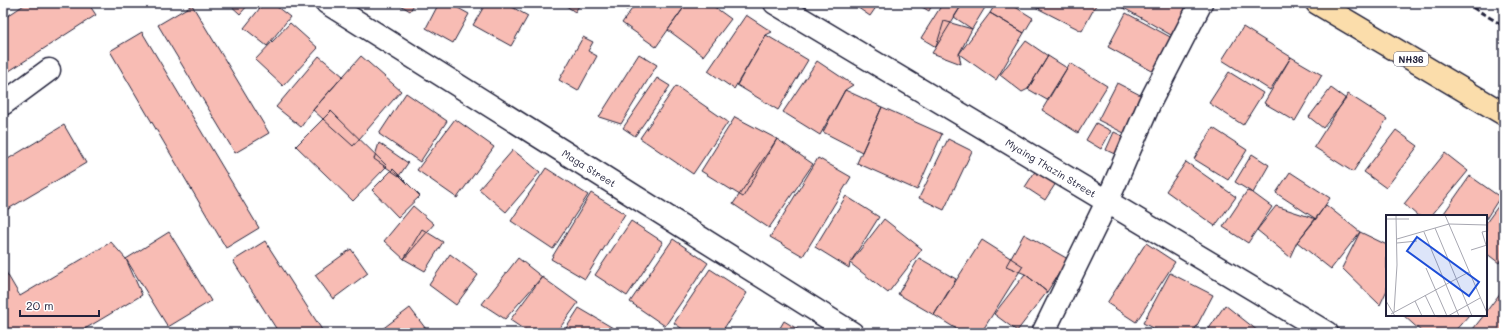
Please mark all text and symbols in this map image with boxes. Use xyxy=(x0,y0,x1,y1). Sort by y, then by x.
road number: NH36 xyxy=(1394,52,1428,66)
street label: Myaing Thazin Street xyxy=(1003,135,1099,201)
street label: Maga Street xyxy=(559,146,619,190)
inset map xyxy=(1386,215,1487,316)
scale bar xyxy=(20,292,99,318)
text: 20 m xyxy=(26,297,54,313)

